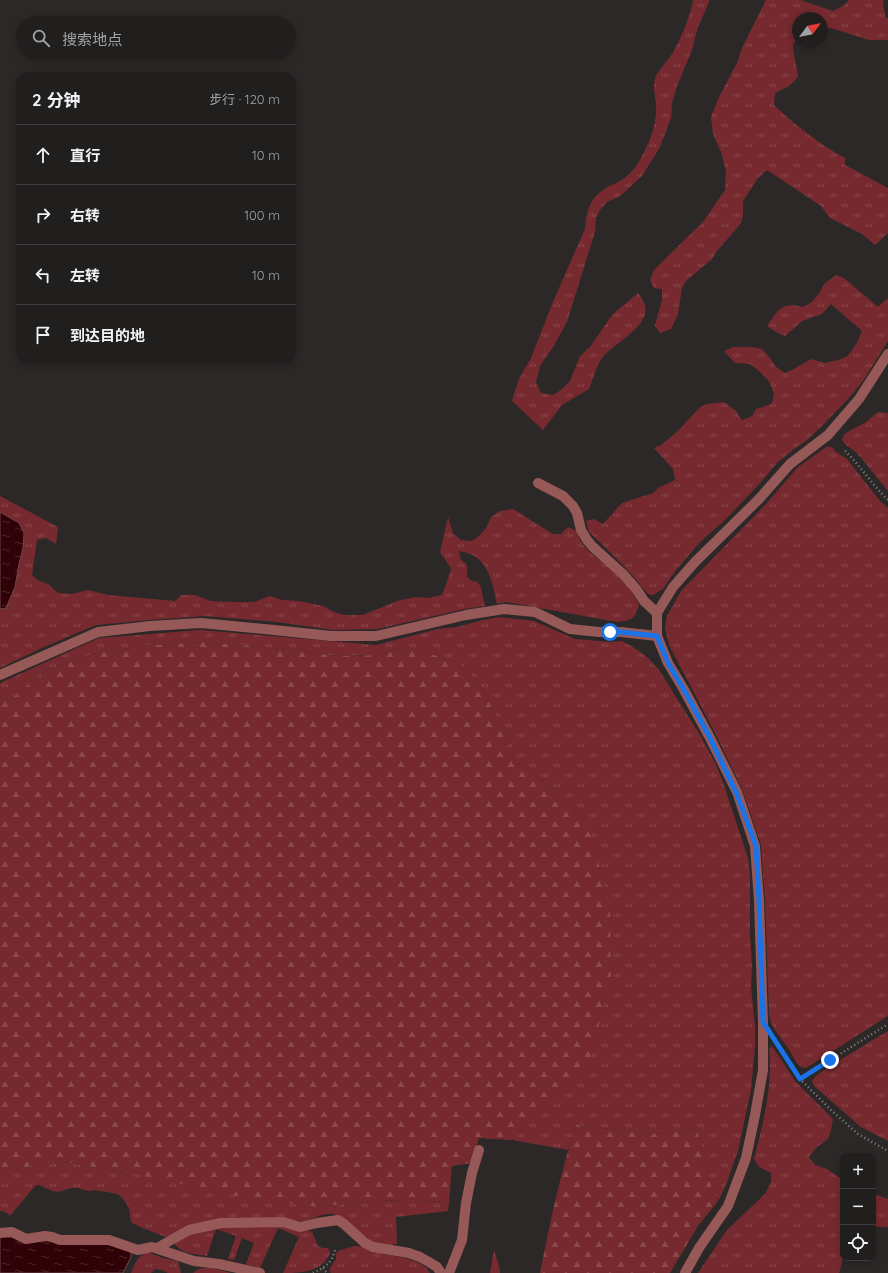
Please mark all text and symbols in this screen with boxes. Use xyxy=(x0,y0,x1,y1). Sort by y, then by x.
north arrow xyxy=(792,12,828,48)
search box xyxy=(16,16,296,60)
icon: search xyxy=(30,27,52,49)
text: 搜索地点 xyxy=(62,30,122,49)
text: 2 分钟 xyxy=(32,89,80,110)
text: 步行 · 120 m xyxy=(209,91,280,107)
icon: ahead xyxy=(32,144,54,166)
text: 直行 xyxy=(70,146,100,165)
text: 10 m xyxy=(252,147,280,163)
icon: right xyxy=(32,204,54,226)
text: 右转 xyxy=(70,206,100,225)
text: 100 m xyxy=(244,207,280,223)
icon: left xyxy=(32,264,54,286)
text: 左转 xyxy=(70,266,100,285)
text: 10 m xyxy=(252,267,280,283)
icon: arrive xyxy=(32,324,54,346)
text: 到达目的地 xyxy=(70,326,145,345)
route start xyxy=(601,623,619,641)
route end xyxy=(821,1051,839,1069)
map controls xyxy=(840,1153,876,1261)
button: + xyxy=(840,1153,876,1189)
button: − xyxy=(840,1189,876,1225)
button: locate xyxy=(840,1225,876,1261)

